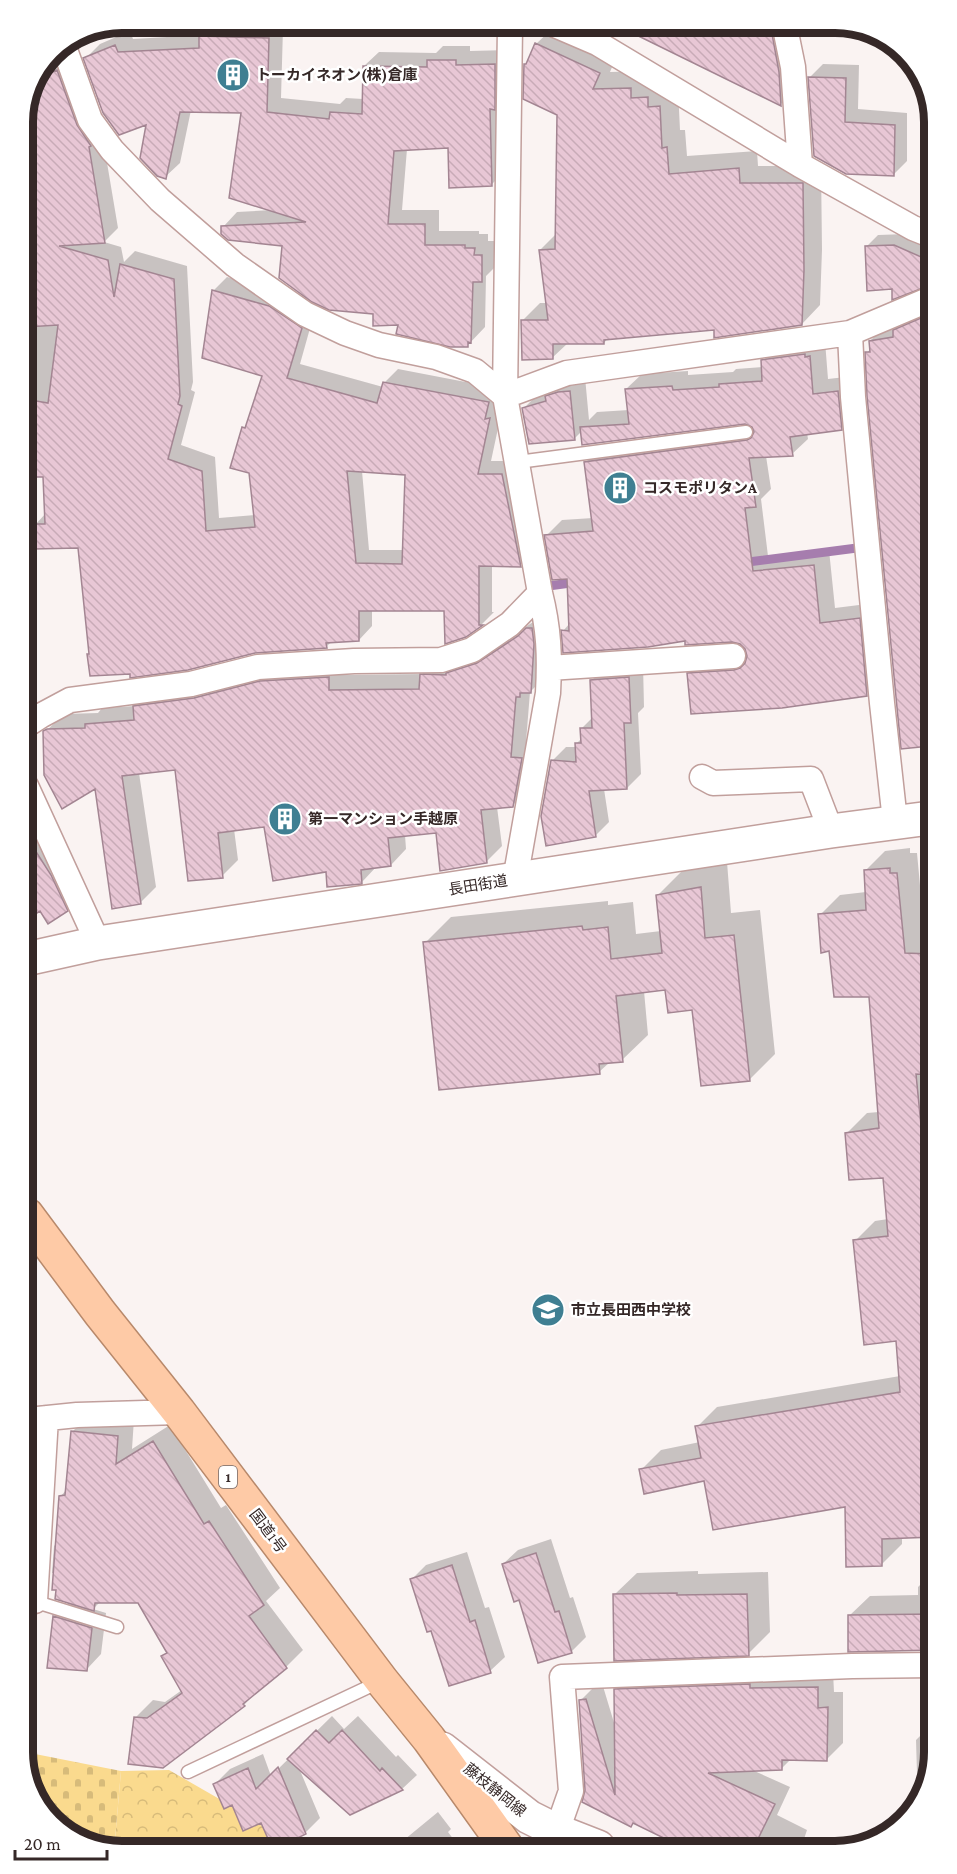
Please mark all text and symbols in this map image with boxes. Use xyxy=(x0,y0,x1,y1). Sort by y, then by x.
building icon: トーカイネオン(株)倉庫 xyxy=(215,57,251,93)
place label: トーカイネオン(株)倉庫 xyxy=(256,67,417,84)
building icon: コスモポリタンA xyxy=(602,470,638,506)
place label: コスモポリタンA xyxy=(643,480,758,496)
building icon: 第一マンション手越原 xyxy=(267,801,303,837)
place label: 第一マンション手越原 xyxy=(308,810,458,827)
street label: 長田街道 xyxy=(447,872,509,898)
school or university icon: 市立長田西中学校 xyxy=(530,1292,566,1328)
place label: 市立長田西中学校 xyxy=(571,1302,691,1318)
road number: 1 xyxy=(219,1466,237,1488)
street label: 国道1号 xyxy=(247,1506,289,1556)
street label: 藤枝静岡線 xyxy=(461,1760,529,1820)
scale bar xyxy=(15,1823,106,1861)
text: 20 m xyxy=(24,1834,61,1854)

